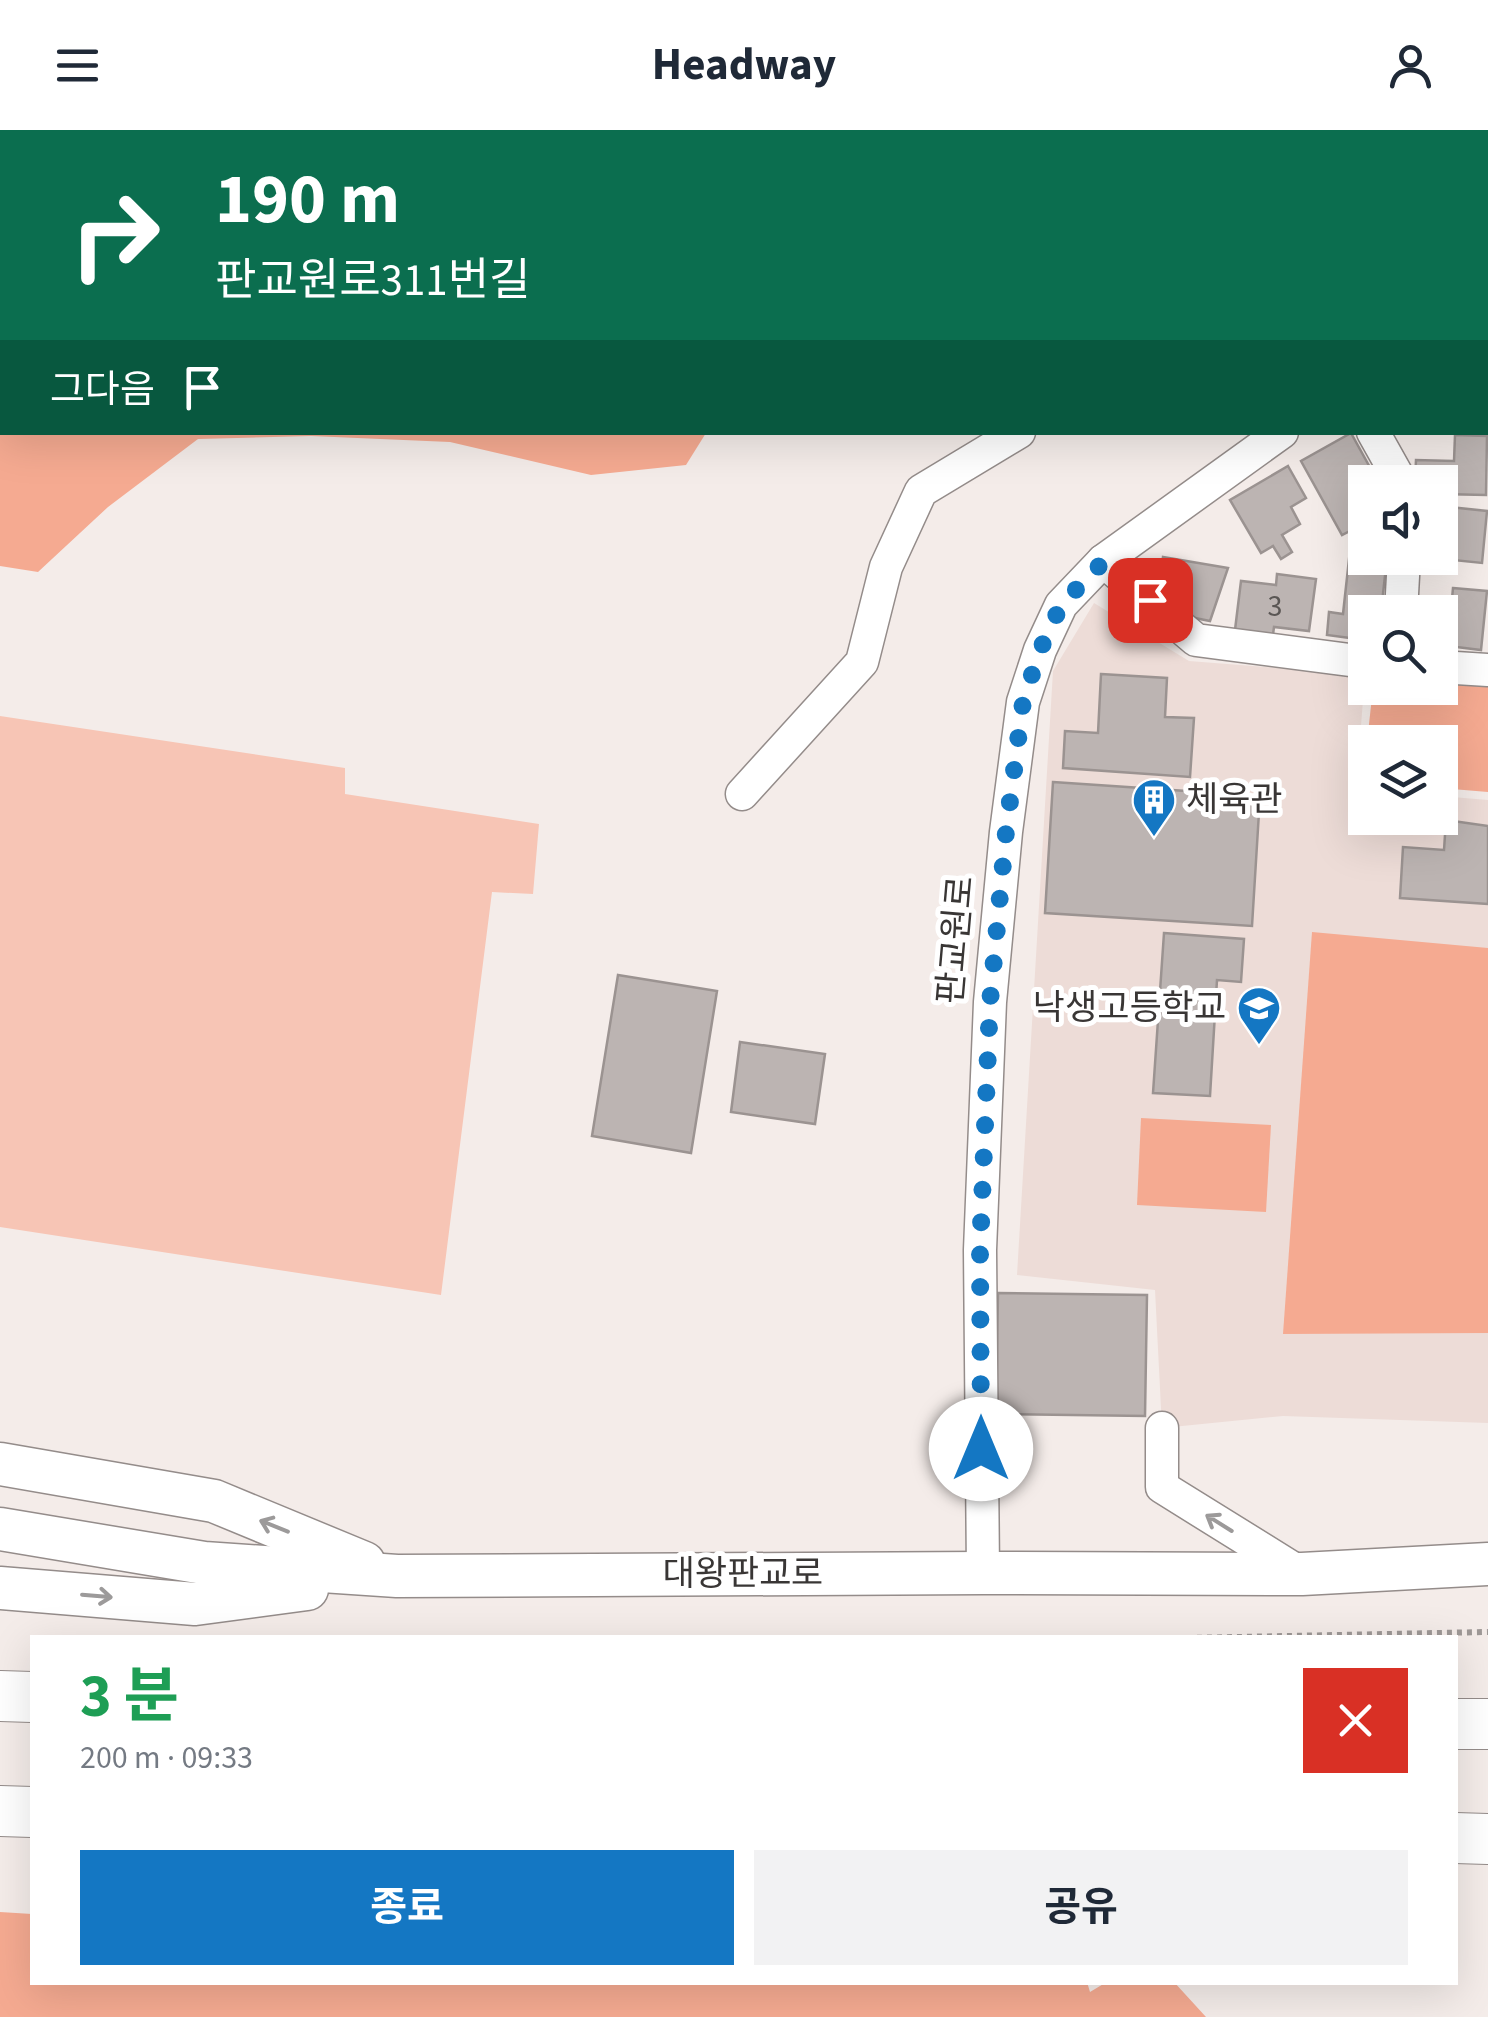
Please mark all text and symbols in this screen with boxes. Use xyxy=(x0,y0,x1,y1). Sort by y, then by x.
text: Headway xyxy=(652,33,836,97)
icon: menu xyxy=(50,38,105,93)
icon: person xyxy=(1383,38,1438,93)
text: 190 m xyxy=(215,150,400,250)
icon: right xyxy=(50,170,180,300)
text: 판교원로311번길 xyxy=(215,249,531,313)
icon: arrive xyxy=(175,360,230,415)
text: 그다음 xyxy=(50,363,155,417)
map controls xyxy=(1348,465,1458,835)
button: sound xyxy=(1348,465,1458,575)
pin xyxy=(1108,558,1193,643)
icon: arrive xyxy=(1123,573,1178,628)
house number: 3 xyxy=(1268,585,1282,628)
button: search xyxy=(1348,595,1458,705)
button: layers xyxy=(1348,725,1458,835)
place label: 체육관 xyxy=(1186,775,1283,825)
building icon: 체육관 xyxy=(1131,777,1177,838)
street label: 판교원로 xyxy=(925,874,987,1006)
place label: 낙생고등학교 xyxy=(1033,983,1226,1033)
school or university icon: 낙생고등학교 xyxy=(1236,985,1282,1046)
position arrow xyxy=(929,1397,1033,1501)
one-way arrow xyxy=(1206,1513,1234,1533)
one-way arrow xyxy=(259,1516,290,1534)
street label: 대왕판교로 xyxy=(662,1549,824,1599)
one-way arrow xyxy=(81,1587,113,1606)
text: 3 분 xyxy=(80,1655,179,1740)
button: close xyxy=(1303,1668,1408,1773)
text: 200 m · 09:33 xyxy=(80,1735,253,1781)
button: 종료 xyxy=(80,1850,734,1965)
button: 공유 xyxy=(754,1850,1408,1965)

